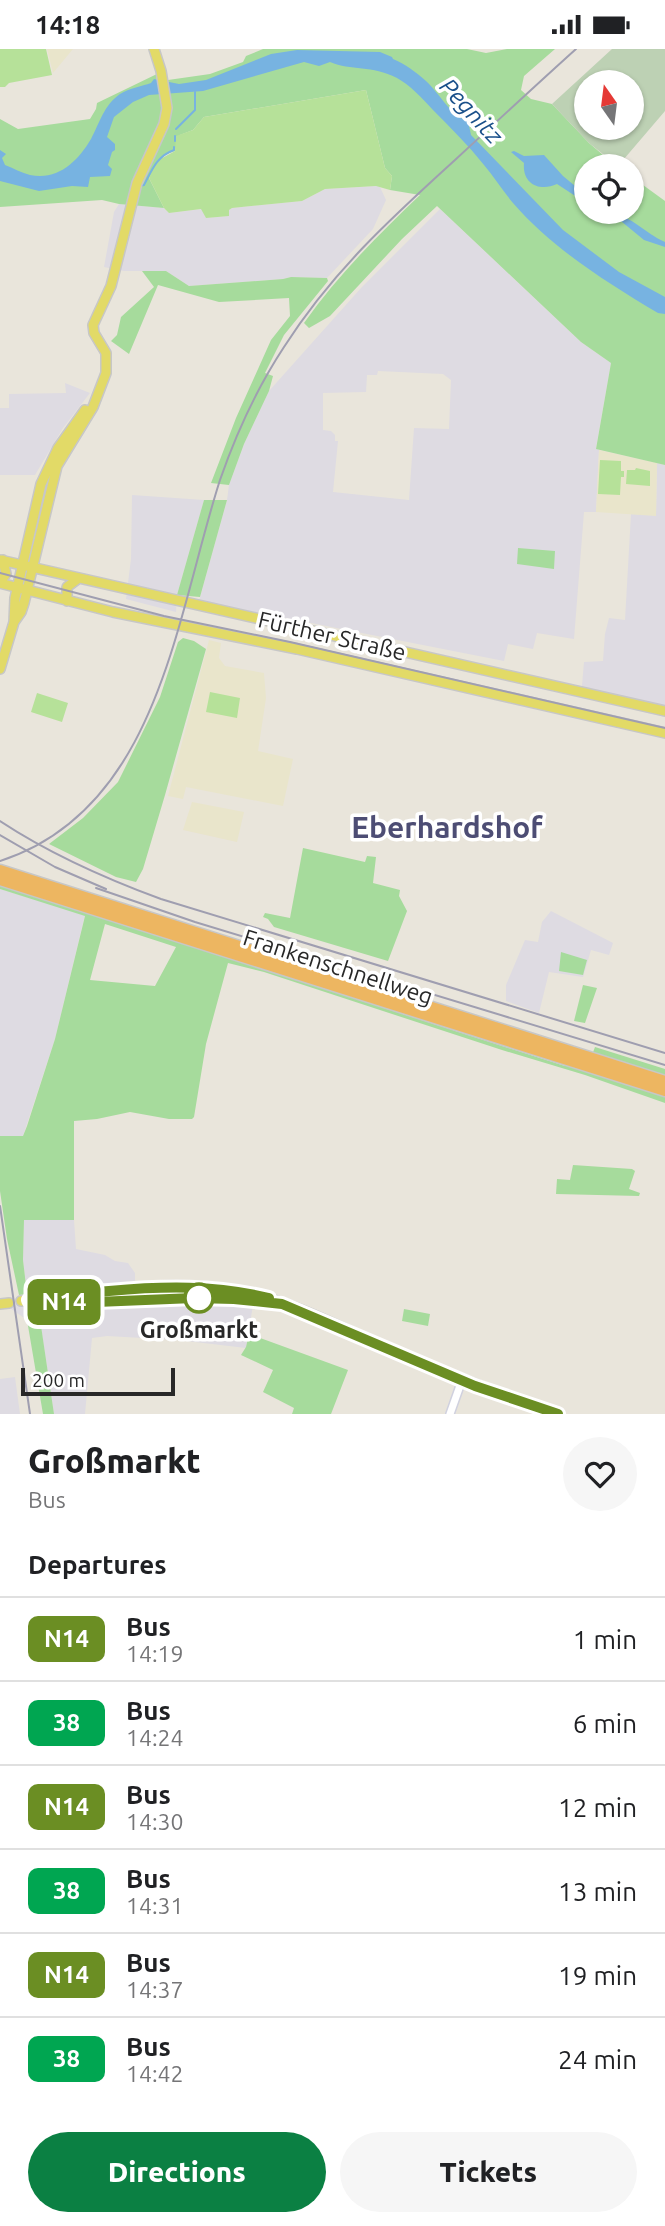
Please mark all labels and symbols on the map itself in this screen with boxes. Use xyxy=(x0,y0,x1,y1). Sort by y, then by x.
north arrow xyxy=(574,70,644,140)
water label: Pegnitz xyxy=(435,73,509,150)
street label: Fürther Straße xyxy=(256,606,408,665)
district label: Eberhardshof xyxy=(351,810,543,844)
street label: Frankenschnellweg xyxy=(240,924,436,1009)
line badge: N14 xyxy=(24,1279,104,1325)
marker: Großmarkt xyxy=(184,1283,214,1313)
place label: Großmarkt xyxy=(140,1317,258,1342)
scale bar xyxy=(21,1365,175,1397)

